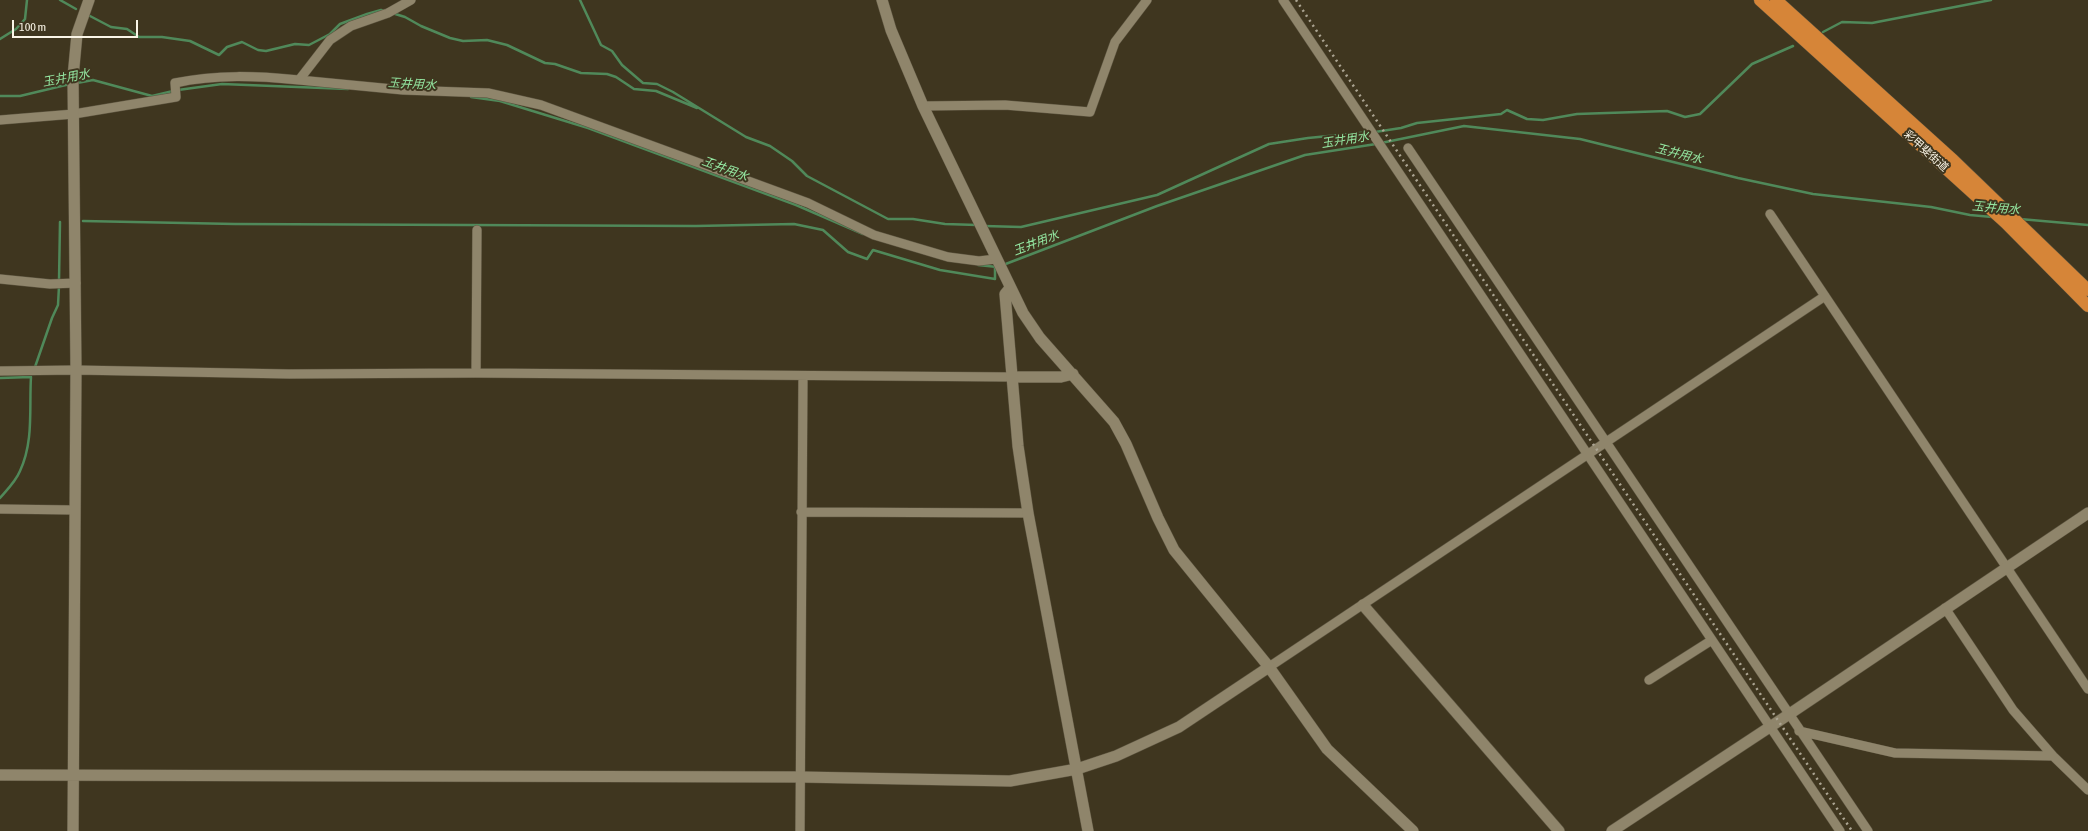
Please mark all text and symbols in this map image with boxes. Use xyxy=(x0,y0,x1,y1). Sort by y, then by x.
scale bar xyxy=(14,12,140,38)
text: 100 m xyxy=(19,20,46,34)
water label: 玉井用水 xyxy=(41,66,91,90)
water label: 玉井用水 xyxy=(388,76,436,92)
street label: 彩甲斐街道 xyxy=(1901,128,1951,174)
water label: 玉井用水 xyxy=(1320,129,1370,151)
water label: 玉井用水 xyxy=(1654,141,1704,167)
water label: 玉井用水 xyxy=(700,154,750,184)
water label: 玉井用水 xyxy=(1971,199,2021,217)
water label: 玉井用水 xyxy=(1011,228,1061,258)

